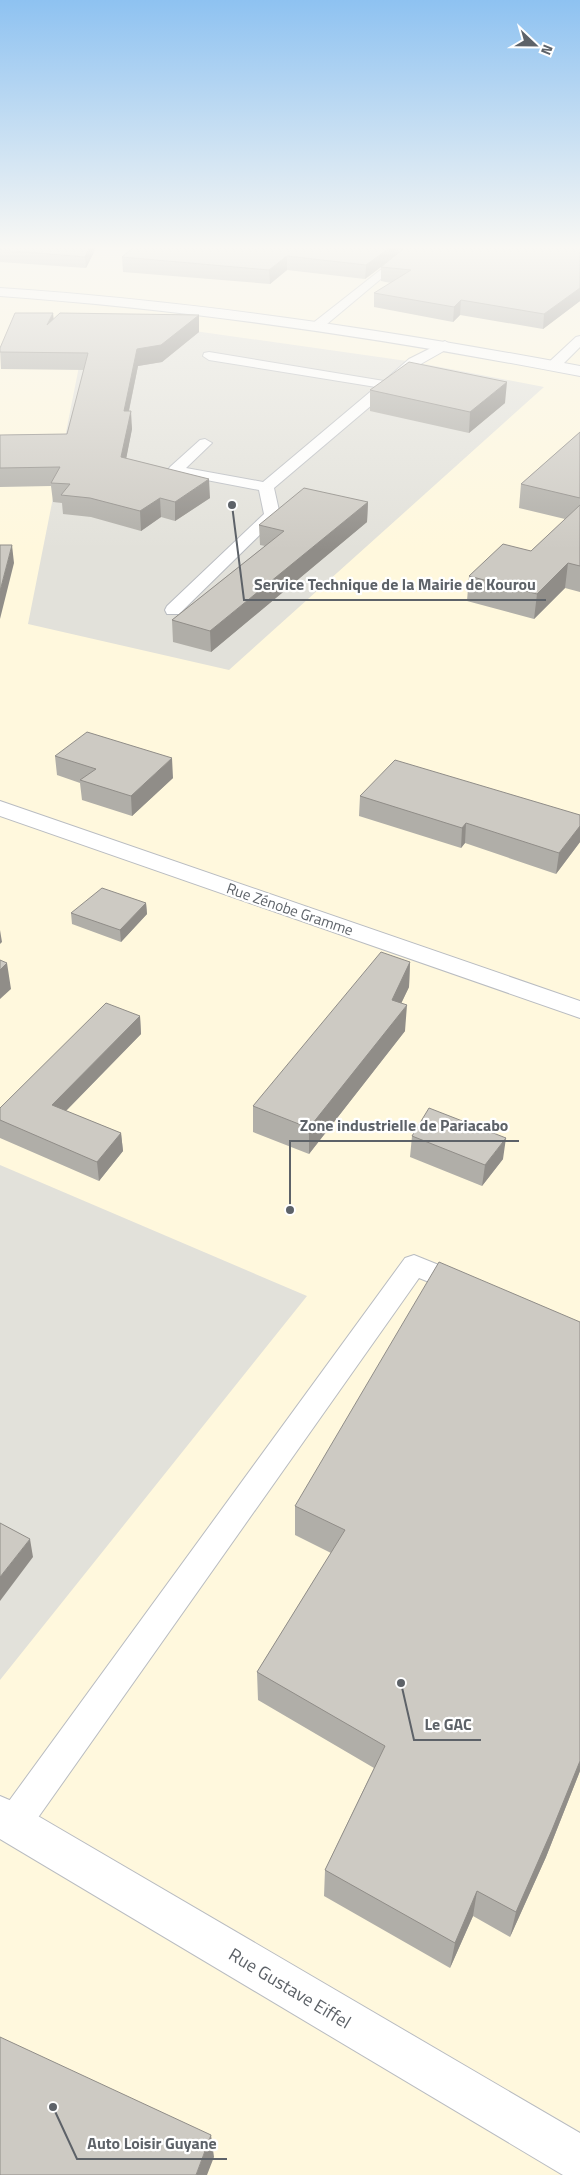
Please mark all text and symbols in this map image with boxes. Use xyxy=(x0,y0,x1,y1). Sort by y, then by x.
north arrow xyxy=(510,20,560,70)
text: N xyxy=(536,42,559,58)
callout: Service Technique de la Mairie de Kourou xyxy=(244,569,546,600)
text: Service Technique de la Mairie de Kourou xyxy=(254,572,536,596)
street label: Rue Zénobe Gramme xyxy=(223,877,357,941)
callout: Zone industrielle de Pariacabo xyxy=(290,1110,519,1141)
text: Zone industrielle de Pariacabo xyxy=(300,1113,508,1137)
callout: Le GAC xyxy=(414,1709,481,1740)
text: Le GAC xyxy=(424,1712,472,1736)
street label: Rue Gustave Eiffel xyxy=(224,1941,356,2035)
callout: Auto Loisir Guyane xyxy=(77,2128,227,2159)
text: Auto Loisir Guyane xyxy=(87,2131,217,2155)

